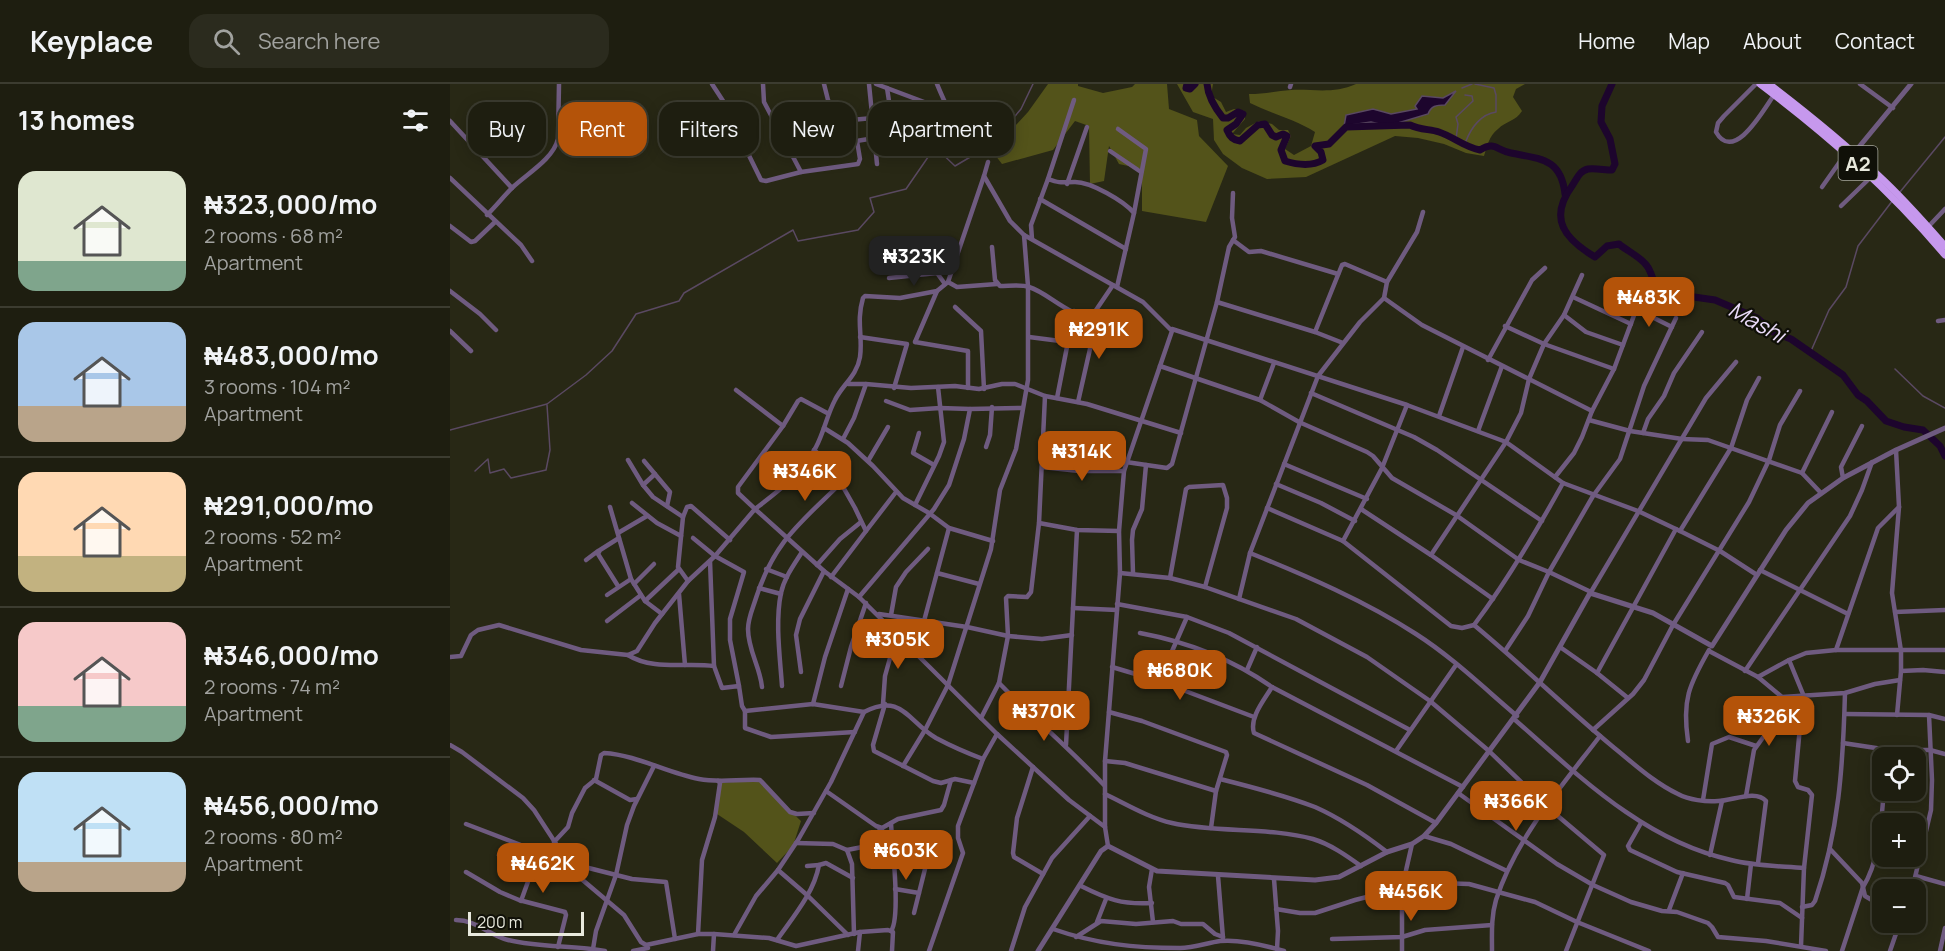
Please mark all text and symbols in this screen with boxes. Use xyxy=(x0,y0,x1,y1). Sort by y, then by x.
search box xyxy=(189,14,609,68)
text: Keyplace xyxy=(30,22,153,60)
icon: search xyxy=(210,25,243,58)
text: Search here xyxy=(258,26,380,56)
text: Home xyxy=(1578,27,1635,55)
text: Map xyxy=(1668,27,1710,55)
text: About xyxy=(1743,27,1802,55)
text: Contact xyxy=(1835,27,1915,55)
text: 13 homes xyxy=(18,102,135,138)
chip: Buy xyxy=(468,102,546,156)
chip: Rent xyxy=(558,102,647,156)
chip: Filters xyxy=(659,102,759,156)
chip: New xyxy=(771,102,856,156)
chip: Apartment xyxy=(868,102,1014,156)
icon: filters xyxy=(399,104,432,137)
road number: A2 xyxy=(1838,146,1878,180)
text: ₦323,000/mo xyxy=(204,186,377,222)
icon: home xyxy=(66,195,138,267)
text: 2 rooms · 68 m² xyxy=(204,222,343,249)
pin: ₦323K xyxy=(872,236,956,287)
text: ₦323K xyxy=(883,242,945,269)
text: Apartment xyxy=(204,249,303,276)
pin: ₦483K xyxy=(1607,277,1691,328)
text: ₦483K xyxy=(1617,283,1681,310)
water label: Mashi xyxy=(1723,294,1793,351)
pin: ₦291K xyxy=(1057,309,1141,360)
text: ₦291K xyxy=(1069,315,1129,342)
text: ₦483,000/mo xyxy=(204,337,379,373)
icon: home xyxy=(66,346,138,418)
text: 3 rooms · 104 m² xyxy=(204,373,350,400)
text: Apartment xyxy=(204,400,303,427)
pin: ₦314K xyxy=(1040,431,1124,482)
text: ₦314K xyxy=(1052,437,1112,464)
pin: ₦346K xyxy=(763,451,847,502)
text: ₦346K xyxy=(773,457,837,484)
text: ₦291,000/mo xyxy=(204,487,374,523)
icon: home xyxy=(66,496,138,568)
text: 2 rooms · 52 m² xyxy=(204,523,341,550)
text: Apartment xyxy=(204,550,303,577)
pin: ₦305K xyxy=(856,619,940,670)
text: ₦305K xyxy=(866,625,930,652)
text: ₦346,000/mo xyxy=(204,637,379,673)
icon: home xyxy=(66,646,138,718)
pin: ₦680K xyxy=(1138,650,1222,701)
text: ₦680K xyxy=(1147,656,1213,683)
text: 2 rooms · 74 m² xyxy=(204,673,340,700)
pin: ₦370K xyxy=(1002,691,1086,742)
pin: ₦326K xyxy=(1727,696,1811,747)
text: ₦370K xyxy=(1013,697,1075,724)
text: Apartment xyxy=(204,700,303,727)
text: ₦326K xyxy=(1737,702,1801,729)
map controls xyxy=(1872,747,1926,933)
button: locate xyxy=(1872,747,1926,801)
pin: ₦366K xyxy=(1474,781,1558,832)
text: ₦456,000/mo xyxy=(204,787,379,823)
text: ₦366K xyxy=(1484,787,1548,814)
icon: home xyxy=(66,796,138,868)
button: + xyxy=(1872,813,1926,867)
text: 2 rooms · 80 m² xyxy=(204,823,343,850)
pin: ₦603K xyxy=(864,830,948,881)
text: ₦603K xyxy=(874,836,938,863)
pin: ₦462K xyxy=(501,843,585,894)
text: ₦462K xyxy=(511,849,575,876)
text: Apartment xyxy=(204,850,303,877)
pin: ₦456K xyxy=(1369,871,1453,922)
text: ₦456K xyxy=(1379,877,1443,904)
button: − xyxy=(1872,879,1926,933)
scale bar xyxy=(468,909,584,936)
text: 200 m xyxy=(477,911,522,933)

